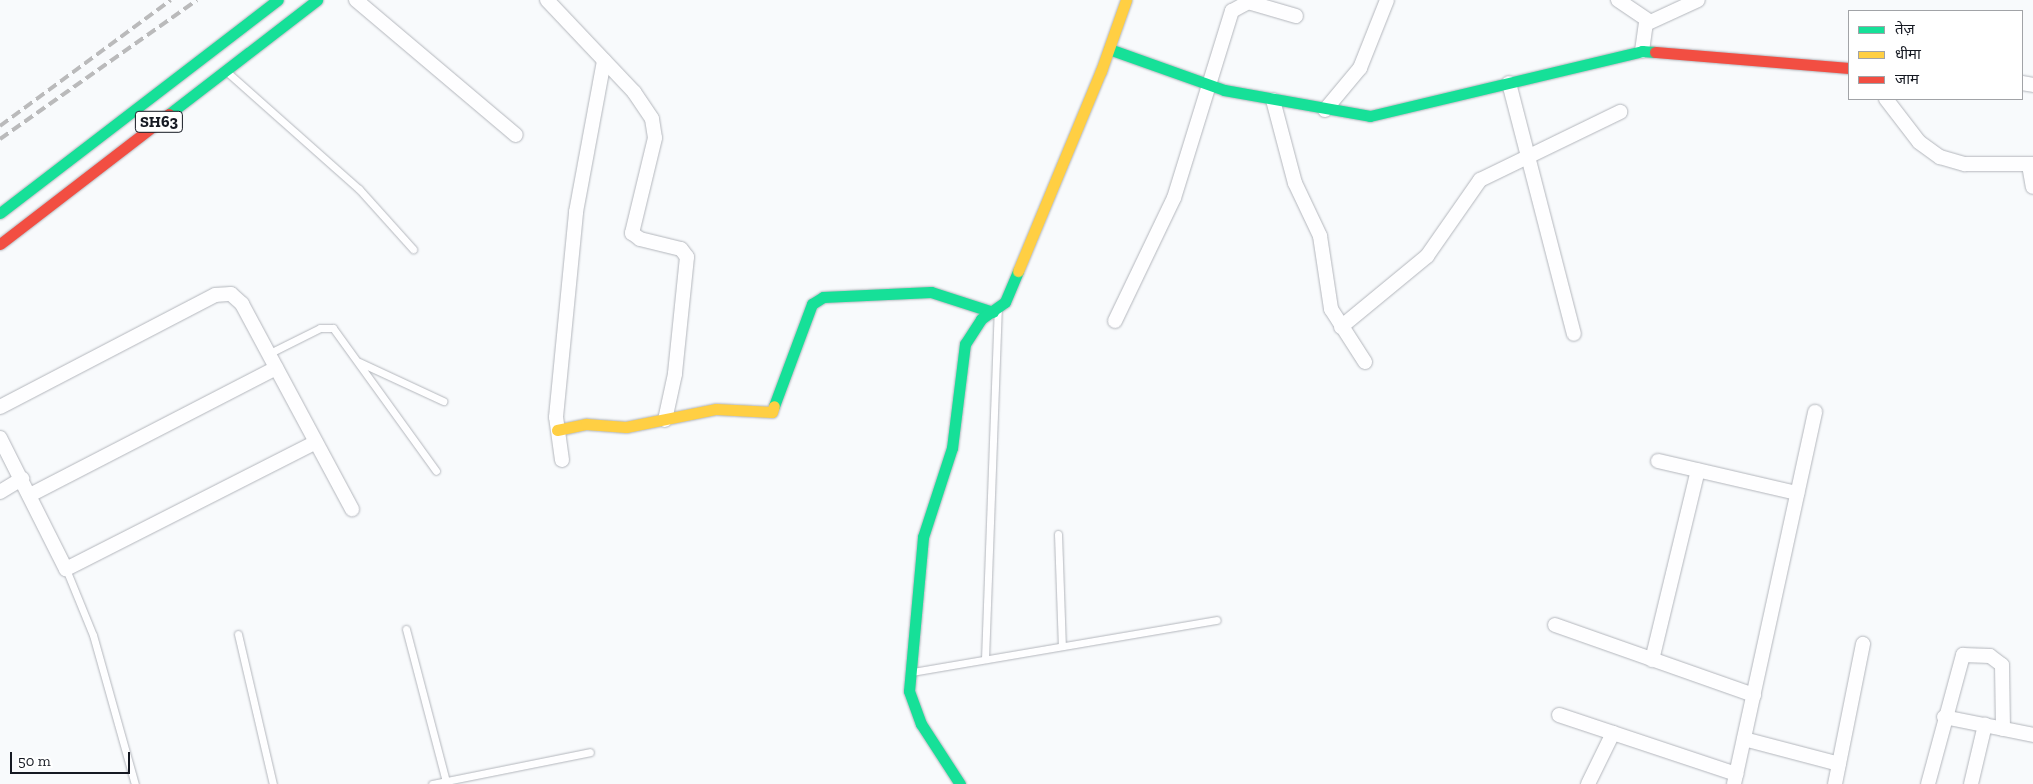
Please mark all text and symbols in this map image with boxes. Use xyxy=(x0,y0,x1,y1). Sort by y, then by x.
legend xyxy=(1848,10,2023,100)
text: तेज़ xyxy=(1895,20,1915,38)
text: धीमा xyxy=(1895,45,1921,63)
text: जाम xyxy=(1895,70,1919,88)
road number: SH63 xyxy=(134,108,184,136)
scale bar xyxy=(12,742,132,774)
text: 50 m xyxy=(18,752,51,770)

